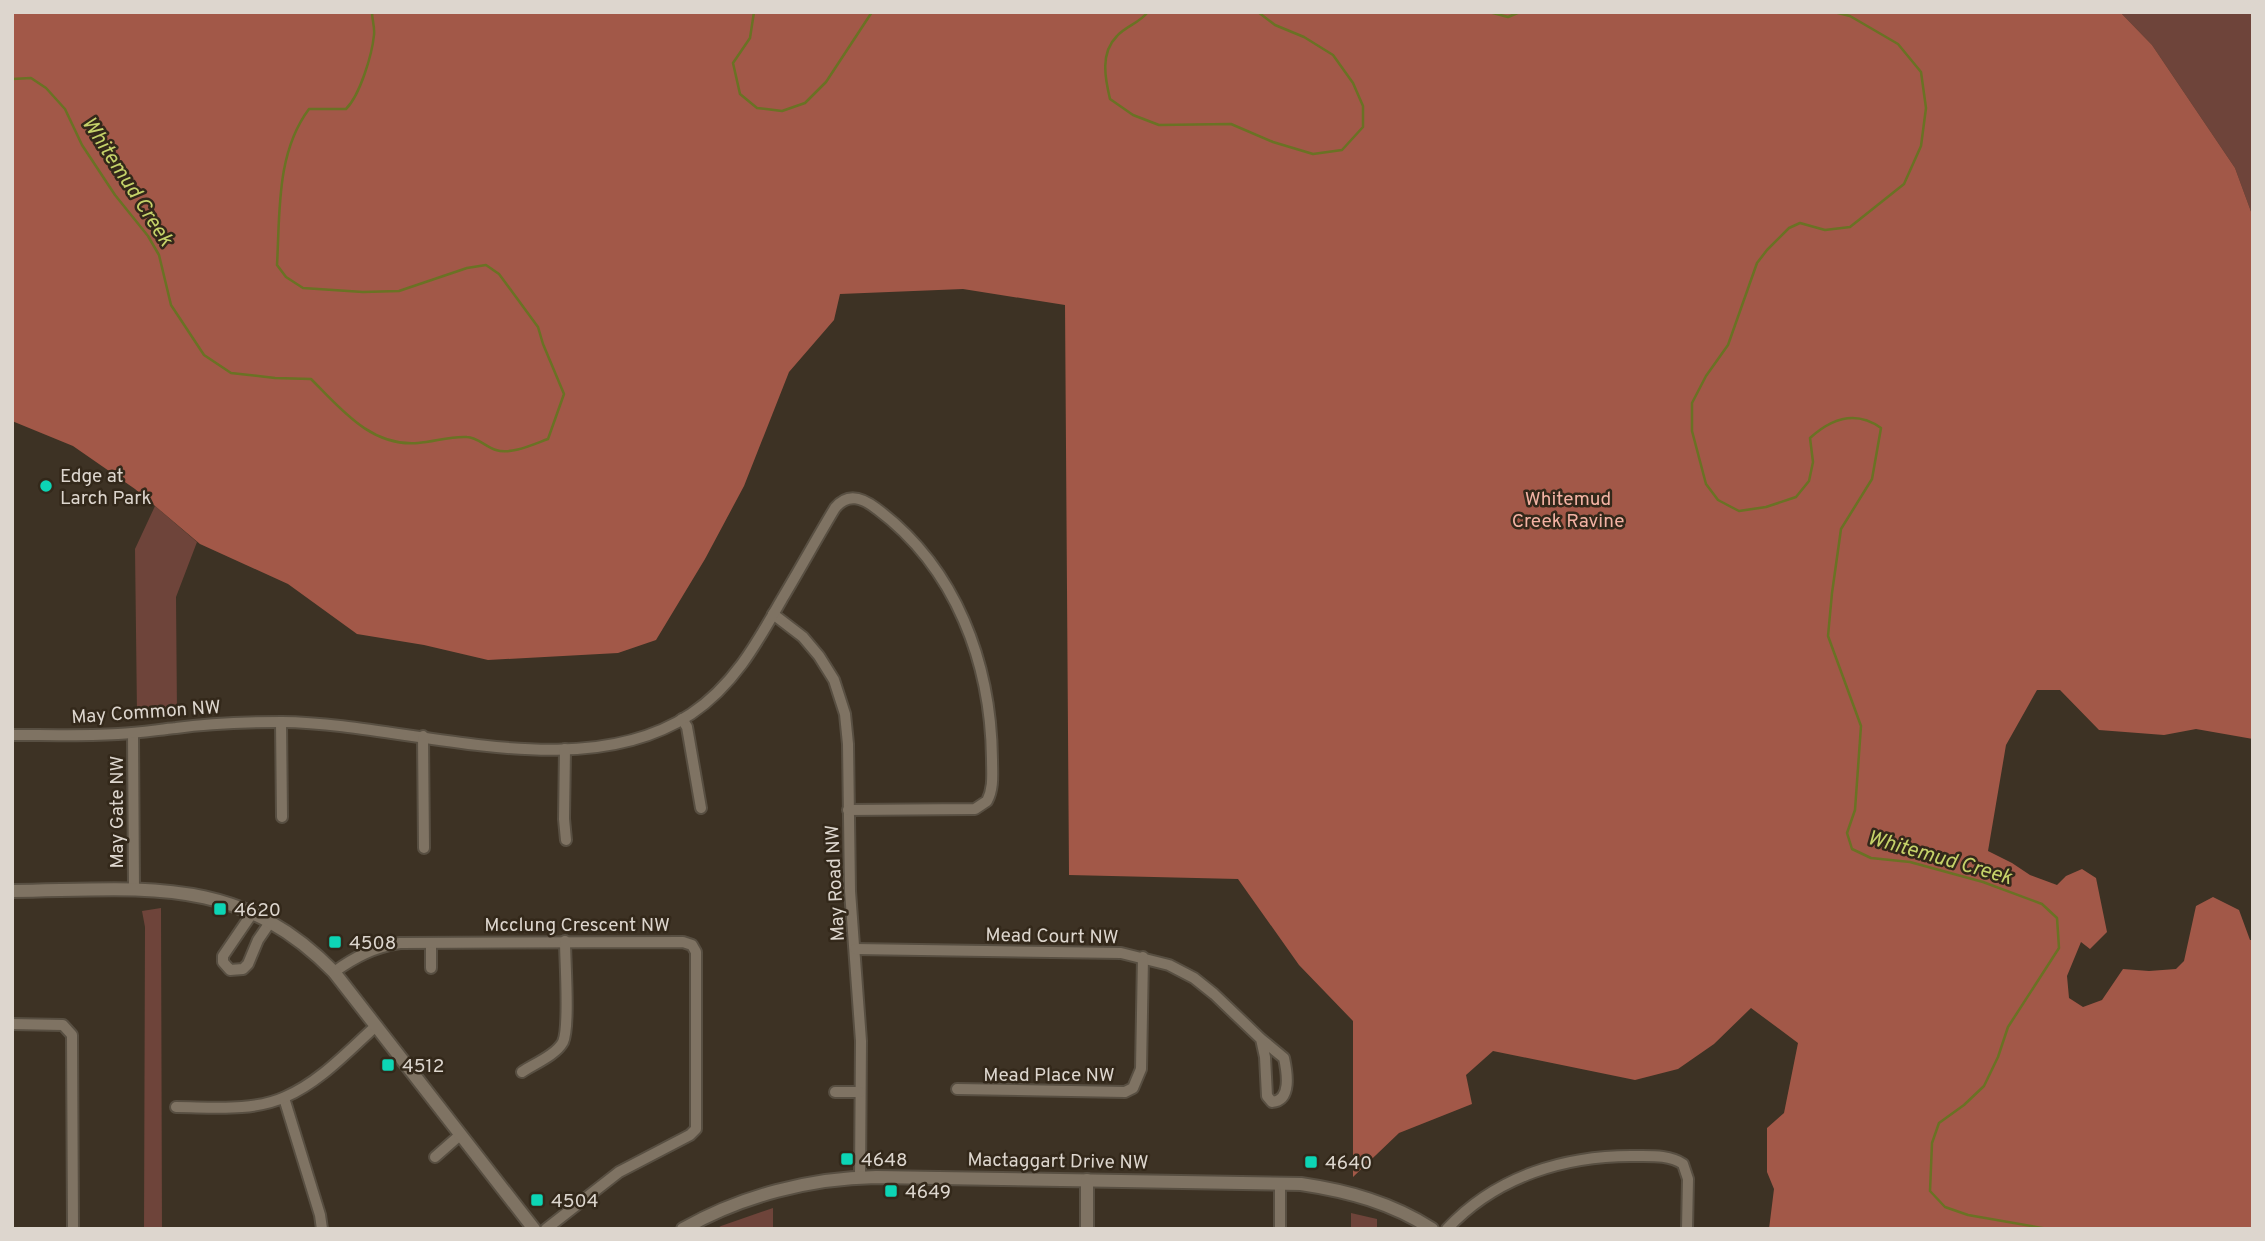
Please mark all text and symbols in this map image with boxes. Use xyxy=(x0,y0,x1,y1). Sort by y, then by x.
water label: Whitemud Creek xyxy=(75,112,179,252)
place label: Edge at Larch Park xyxy=(60,465,152,511)
marker: Edge at Larch Park xyxy=(38,478,54,494)
park label: Whitemud Creek Ravine xyxy=(1512,488,1624,534)
street label: May Common NW xyxy=(71,696,222,730)
street label: May Gate NW xyxy=(106,756,130,868)
street label: May Road NW xyxy=(821,824,851,942)
water label: Whitemud Creek xyxy=(1864,825,2015,892)
place label: 4620 xyxy=(234,899,281,923)
marker: 4620 xyxy=(212,901,228,917)
street label: Mcclung Crescent NW xyxy=(484,914,670,938)
street label: Mead Court NW xyxy=(985,924,1119,950)
place label: 4508 xyxy=(349,932,396,956)
marker: 4508 xyxy=(327,934,343,950)
place label: 4512 xyxy=(402,1055,444,1079)
marker: 4512 xyxy=(380,1057,396,1073)
street label: Mead Place NW xyxy=(983,1064,1115,1088)
street label: Mactaggart Drive NW xyxy=(967,1148,1149,1176)
place label: 4648 xyxy=(861,1149,908,1173)
marker: 4648 xyxy=(839,1151,855,1167)
place label: 4640 xyxy=(1325,1152,1372,1176)
marker: 4640 xyxy=(1303,1154,1319,1170)
place label: 4649 xyxy=(905,1181,951,1205)
marker: 4649 xyxy=(883,1183,899,1199)
place label: 4504 xyxy=(551,1190,599,1214)
marker: 4504 xyxy=(529,1192,545,1208)

